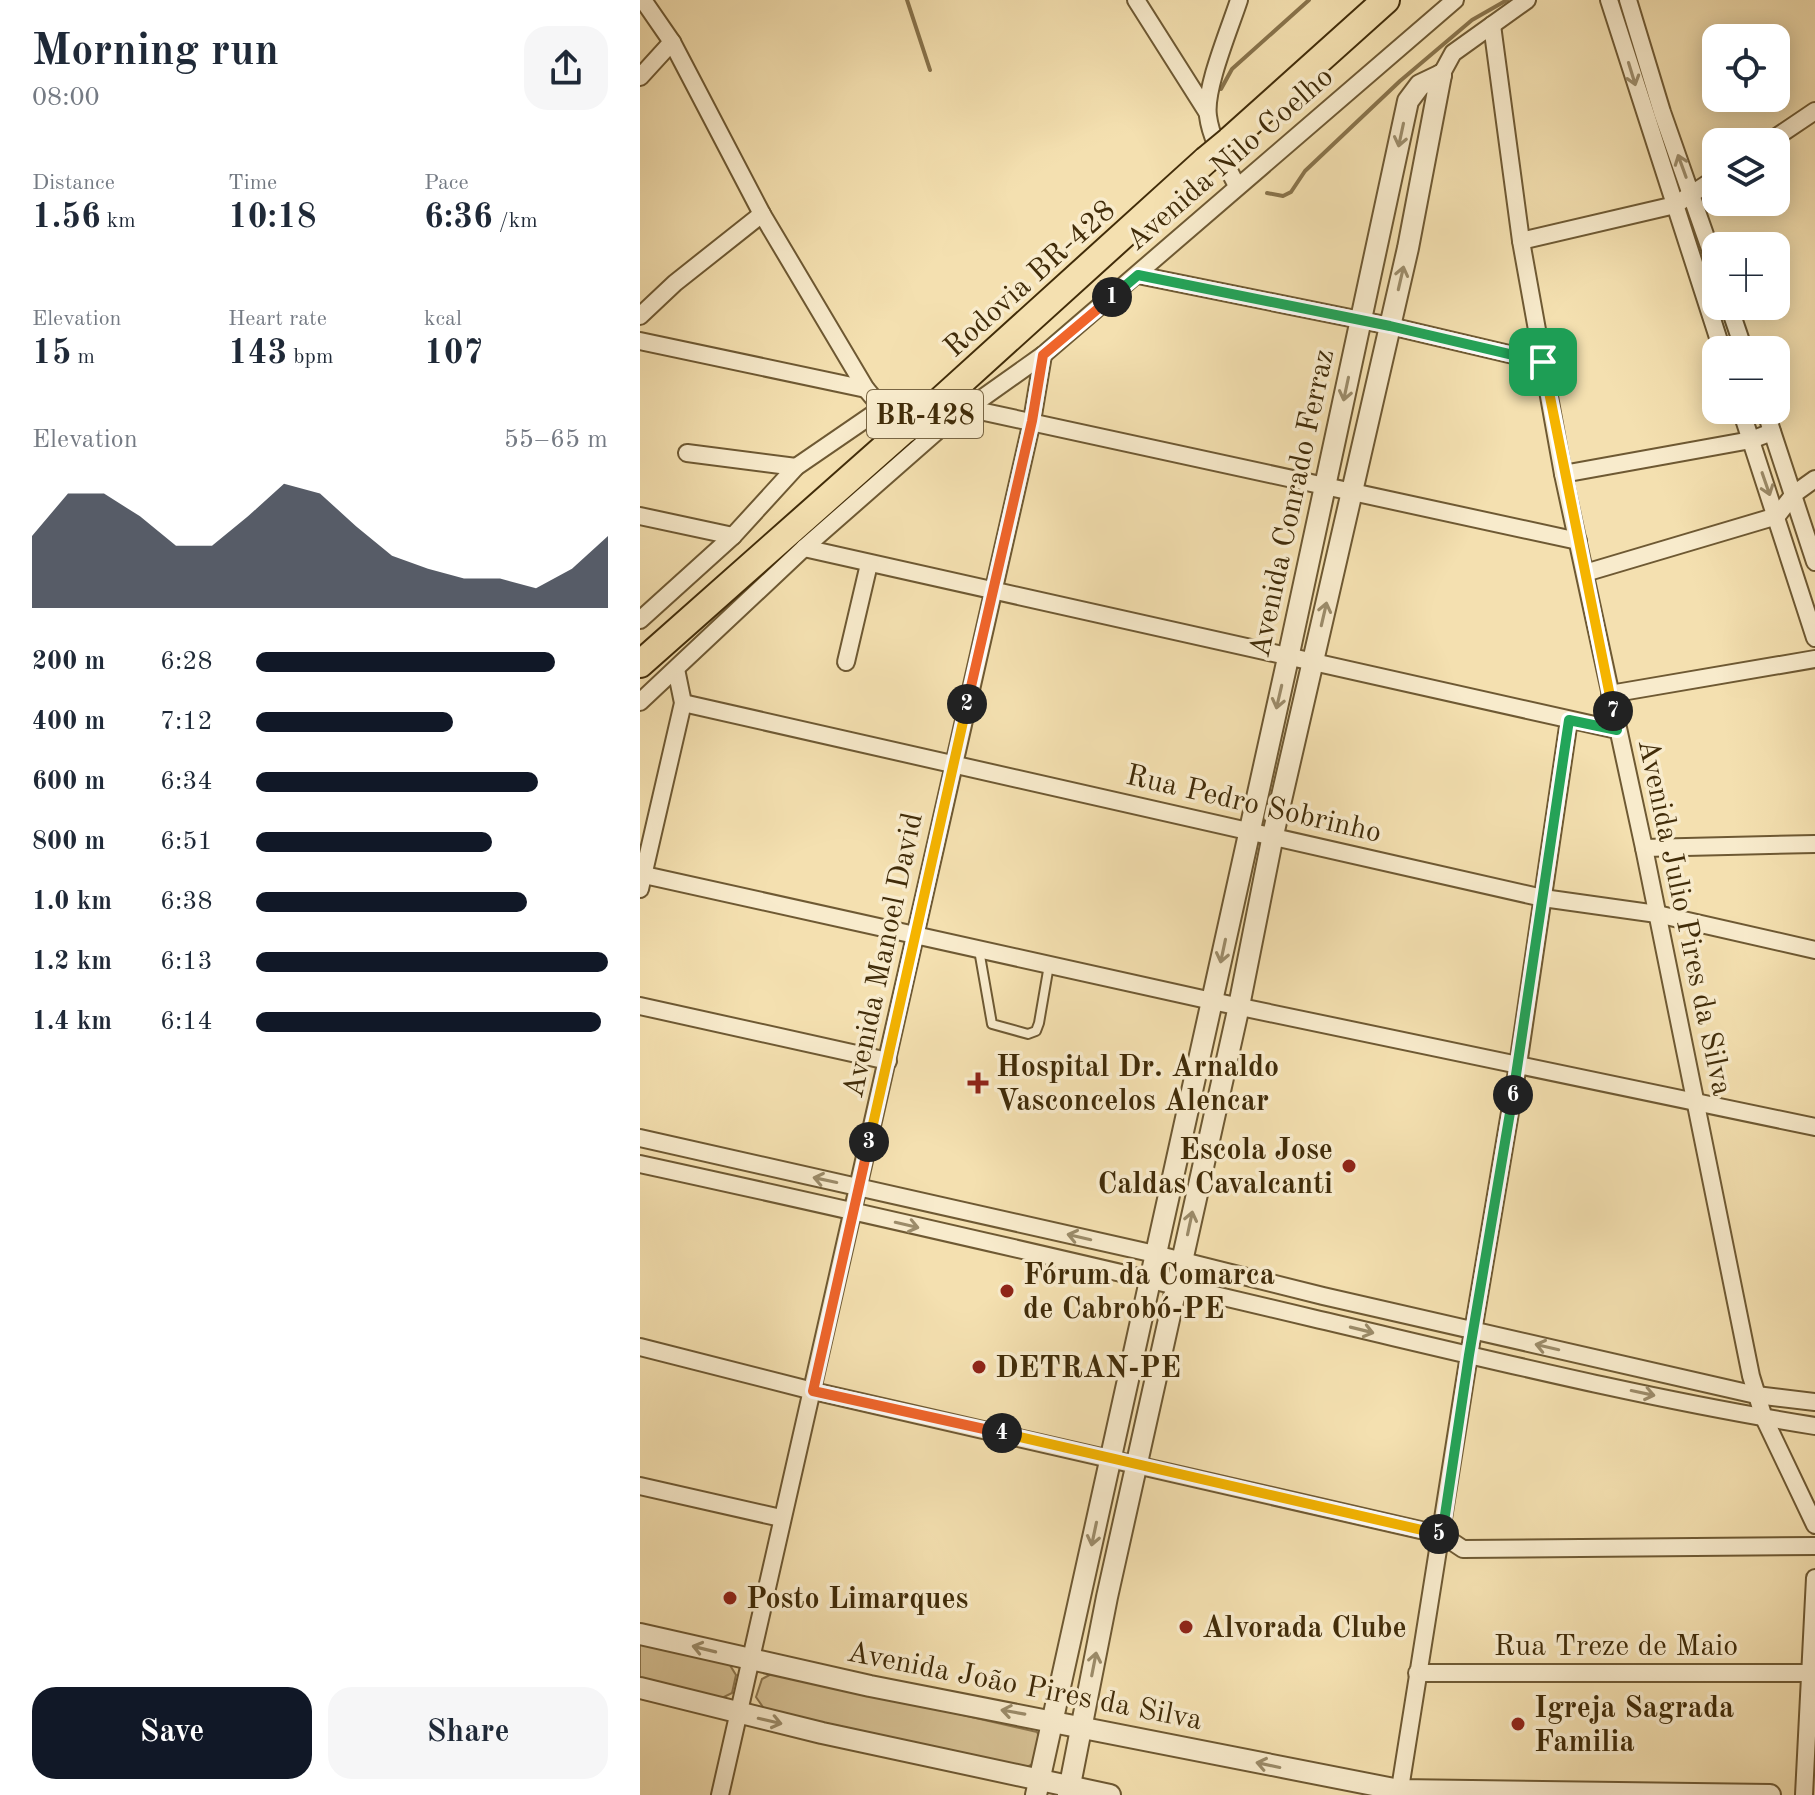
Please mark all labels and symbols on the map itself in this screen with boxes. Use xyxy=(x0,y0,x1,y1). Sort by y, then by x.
one-way arrow xyxy=(1625,61,1640,87)
street label: Avenida Nilo Coelho xyxy=(1121,62,1339,257)
one-way arrow xyxy=(1393,121,1408,147)
one-way arrow xyxy=(1673,154,1688,179)
street label: Rodovia BR-428 xyxy=(939,195,1122,364)
one-way arrow xyxy=(1394,266,1409,292)
pin: 1 xyxy=(1092,277,1132,317)
pin xyxy=(1509,328,1577,396)
street label: Avenida Conrado Ferraz xyxy=(1246,347,1340,660)
one-way arrow xyxy=(1338,375,1353,401)
road number: BR-428 xyxy=(867,390,983,438)
one-way arrow xyxy=(1760,471,1775,496)
one-way arrow xyxy=(1317,602,1332,627)
pin: 2 xyxy=(947,684,987,724)
one-way arrow xyxy=(1271,684,1286,710)
pin: 7 xyxy=(1593,691,1633,731)
street label: Avenida Julio Pires da Silva xyxy=(1632,736,1737,1099)
street label: Rua Pedro Sobrinho xyxy=(1123,761,1384,849)
street label: Avenida Manoel David xyxy=(839,810,929,1101)
one-way arrow xyxy=(1215,938,1230,964)
place label: Hospital Dr. Arnaldo Vasconcelos Alencar xyxy=(996,1053,1279,1117)
marker: Hospital Dr. Arnaldo Vasconcelos Alencar xyxy=(967,1072,989,1094)
pin: 6 xyxy=(1493,1075,1533,1115)
pin: 3 xyxy=(849,1122,889,1162)
place label: Escola Jose Caldas Cavalcanti xyxy=(1098,1136,1333,1200)
marker: Escola Jose Caldas Cavalcanti xyxy=(1340,1157,1358,1175)
one-way arrow xyxy=(813,1172,839,1187)
one-way arrow xyxy=(1183,1211,1198,1236)
one-way arrow xyxy=(894,1218,920,1233)
one-way arrow xyxy=(1067,1229,1092,1244)
place label: Fórum da Comarca de Cabrobó-PE xyxy=(1023,1261,1275,1325)
marker: Fórum da Comarca de Cabrobó-PE xyxy=(998,1282,1016,1300)
one-way arrow xyxy=(1349,1323,1374,1338)
one-way arrow xyxy=(1535,1338,1560,1353)
place label: DETRAN-PE xyxy=(995,1354,1181,1384)
marker: DETRAN-PE xyxy=(970,1358,988,1376)
one-way arrow xyxy=(1630,1386,1655,1401)
pin: 4 xyxy=(982,1413,1022,1453)
pin: 5 xyxy=(1419,1514,1459,1554)
one-way arrow xyxy=(1086,1521,1101,1546)
place label: Posto Limarques xyxy=(746,1585,968,1615)
marker: Posto Limarques xyxy=(721,1589,739,1607)
place label: Alvorada Clube xyxy=(1202,1614,1407,1644)
marker: Alvorada Clube xyxy=(1177,1618,1195,1636)
street label: Rua Treze de Maio xyxy=(1494,1632,1738,1662)
street label: Avenida João Pires da Silva xyxy=(845,1638,1205,1736)
one-way arrow xyxy=(691,1641,717,1656)
one-way arrow xyxy=(1088,1651,1103,1677)
place label: Igreja Sagrada Familia xyxy=(1534,1694,1734,1758)
one-way arrow xyxy=(1001,1704,1026,1719)
one-way arrow xyxy=(757,1714,782,1729)
marker: Igreja Sagrada Familia xyxy=(1509,1715,1527,1733)
one-way arrow xyxy=(1256,1756,1281,1771)

